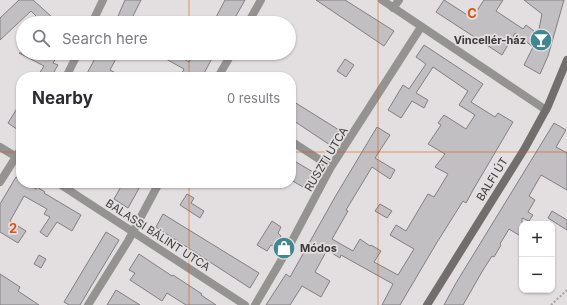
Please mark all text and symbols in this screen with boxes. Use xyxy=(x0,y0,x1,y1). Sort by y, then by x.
text: C xyxy=(467,5,477,21)
search box xyxy=(16,16,296,60)
icon: search xyxy=(30,27,52,49)
bar icon: Vincellér-ház xyxy=(528,27,554,53)
text: Search here xyxy=(62,29,148,48)
place label: Vincellér-ház xyxy=(454,33,526,47)
text: Nearby xyxy=(32,88,93,108)
text: 0 results xyxy=(227,90,280,106)
street label: RUSZTI UTCA xyxy=(301,124,351,194)
street label: BALFI ÚT xyxy=(473,155,511,203)
street label: BALASSI BÁLINT UTCA xyxy=(103,196,213,274)
text: 2 xyxy=(9,220,17,236)
map controls xyxy=(519,221,555,293)
button: + xyxy=(519,221,555,257)
shop icon: Módos xyxy=(271,235,297,261)
place label: Módos xyxy=(300,241,337,255)
button: − xyxy=(519,257,555,293)

